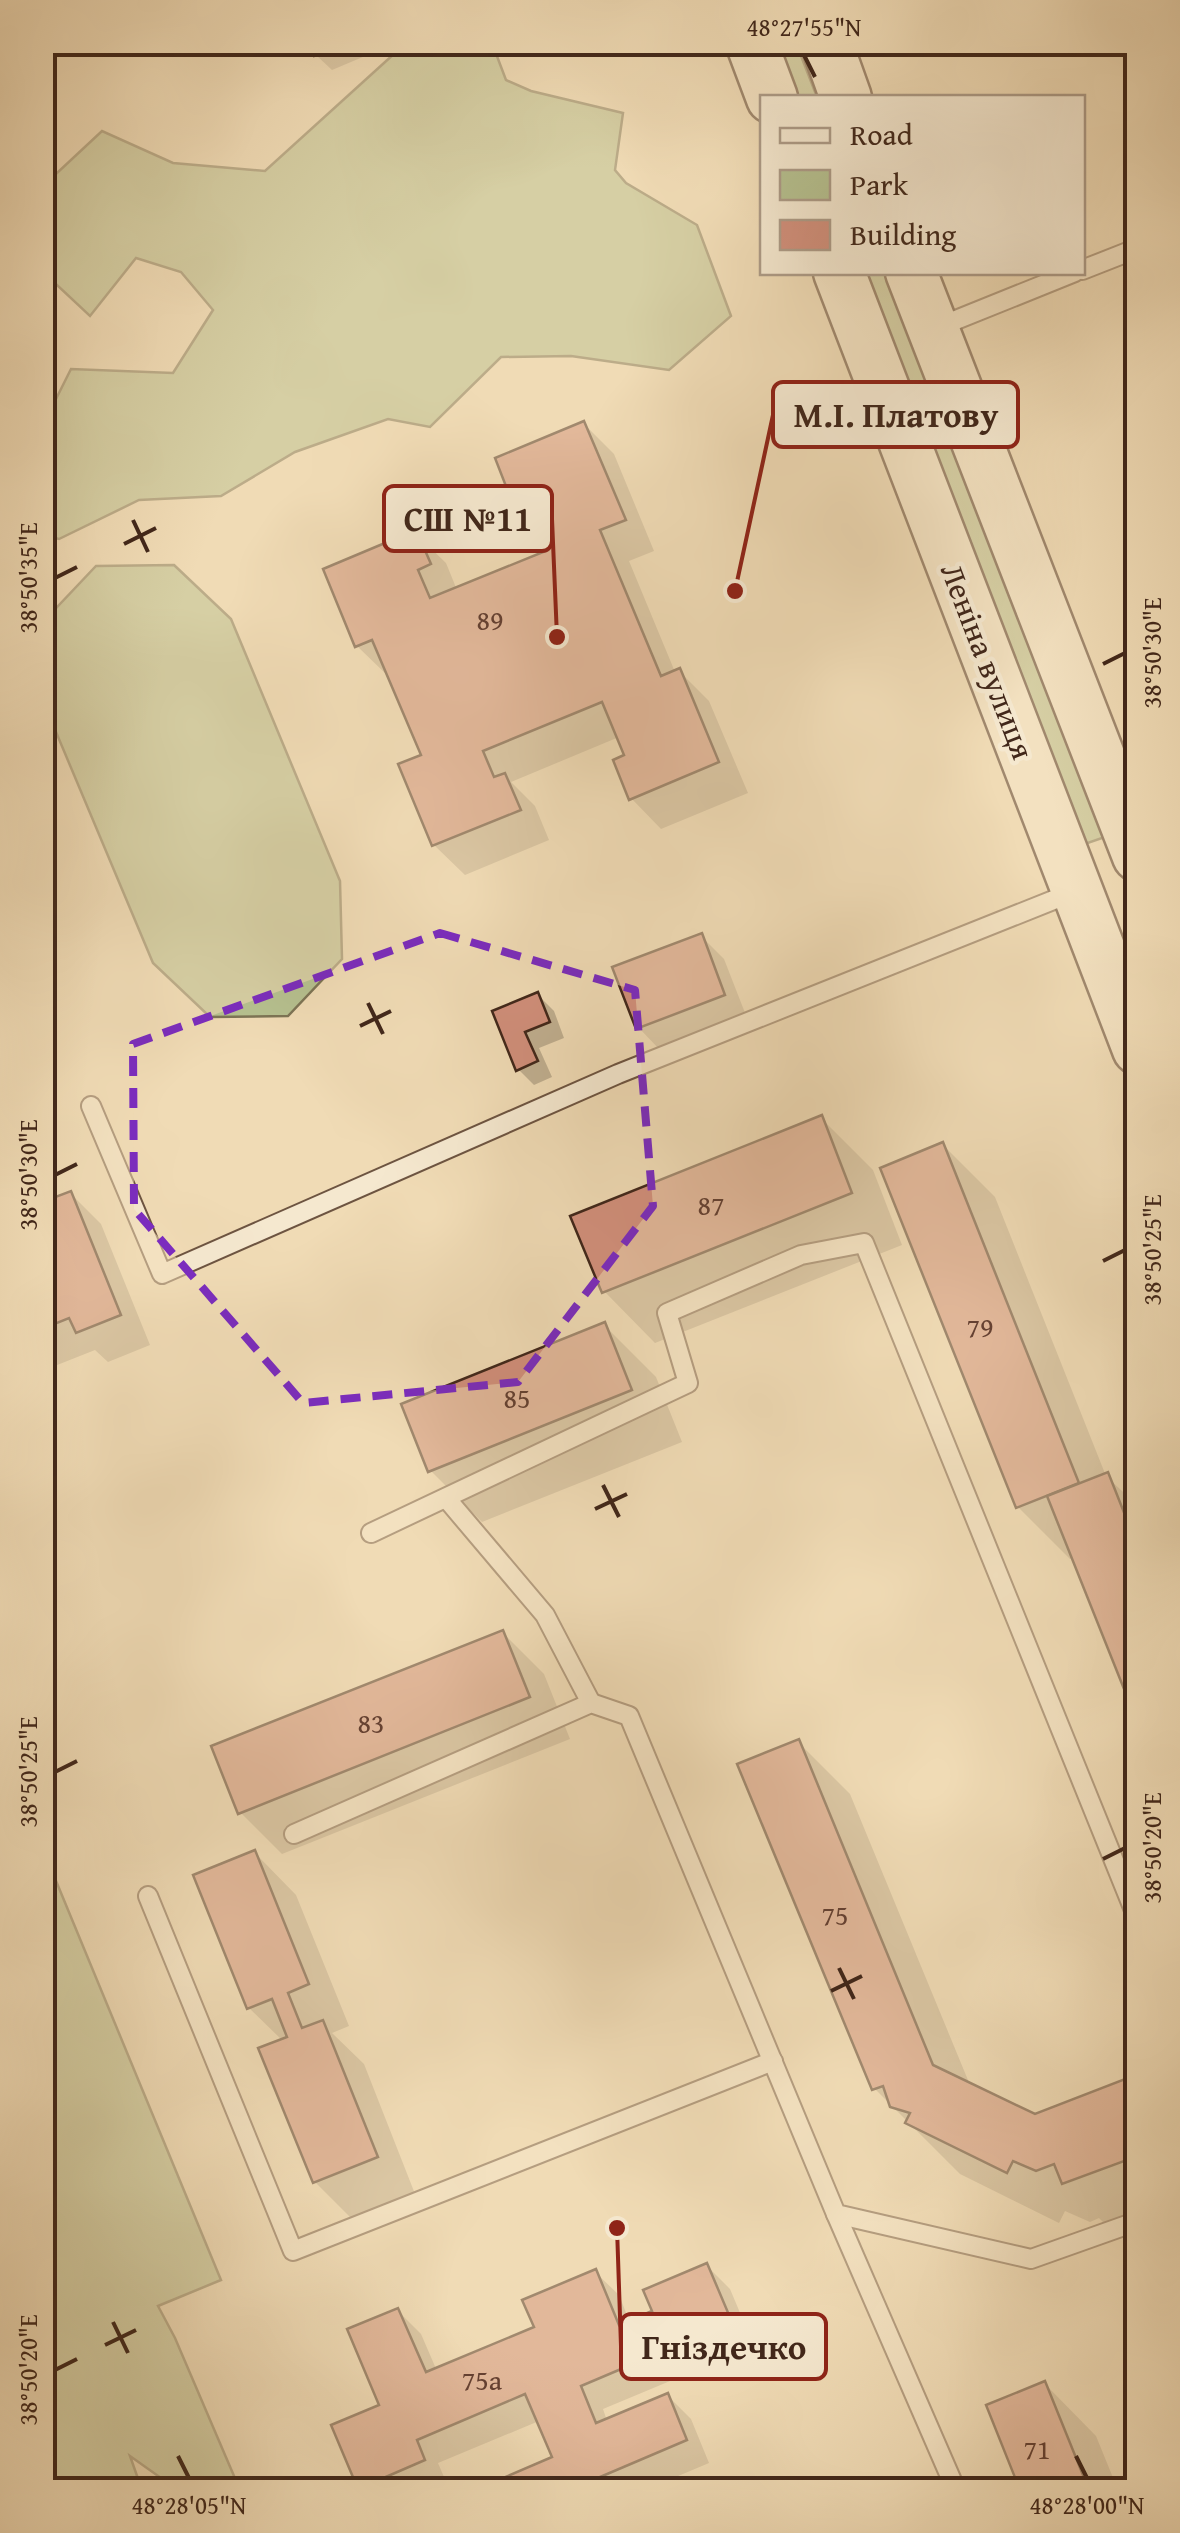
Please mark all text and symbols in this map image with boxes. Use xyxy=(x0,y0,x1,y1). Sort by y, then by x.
text: 48°27'55"N xyxy=(747,9,861,45)
legend xyxy=(760,95,1085,275)
text: Road xyxy=(850,112,913,156)
text: Park xyxy=(850,162,909,206)
text: Building xyxy=(850,212,956,256)
callout: М.І. Платову xyxy=(773,382,1018,447)
text: М.І. Платову xyxy=(794,389,999,440)
callout: СШ №11 xyxy=(384,486,552,551)
text: СШ №11 xyxy=(404,493,532,544)
text: 38°50'35"E xyxy=(10,522,46,634)
street label: Леніна вулиця xyxy=(929,556,1047,766)
text: 38°50'30"E xyxy=(1134,597,1170,709)
house number: 89 xyxy=(477,599,503,640)
text: 38°50'30"E xyxy=(10,1119,46,1231)
house number: 87 xyxy=(698,1184,724,1225)
text: 38°50'25"E xyxy=(1134,1194,1170,1306)
house number: 79 xyxy=(967,1306,993,1347)
house number: 85 xyxy=(504,1377,530,1418)
house number: 83 xyxy=(358,1702,384,1743)
text: 38°50'25"E xyxy=(10,1716,46,1828)
text: 38°50'20"E xyxy=(1134,1792,1170,1904)
house number: 75 xyxy=(822,1894,848,1935)
text: 38°50'20"E xyxy=(10,2314,46,2426)
callout: Гніздечко xyxy=(621,2314,826,2379)
text: Гніздечко xyxy=(642,2321,806,2372)
house number: 75а xyxy=(462,2359,503,2400)
house number: 71 xyxy=(1024,2428,1050,2469)
text: 48°28'05"N xyxy=(132,2487,246,2523)
text: 48°28'00"N xyxy=(1030,2487,1144,2523)

